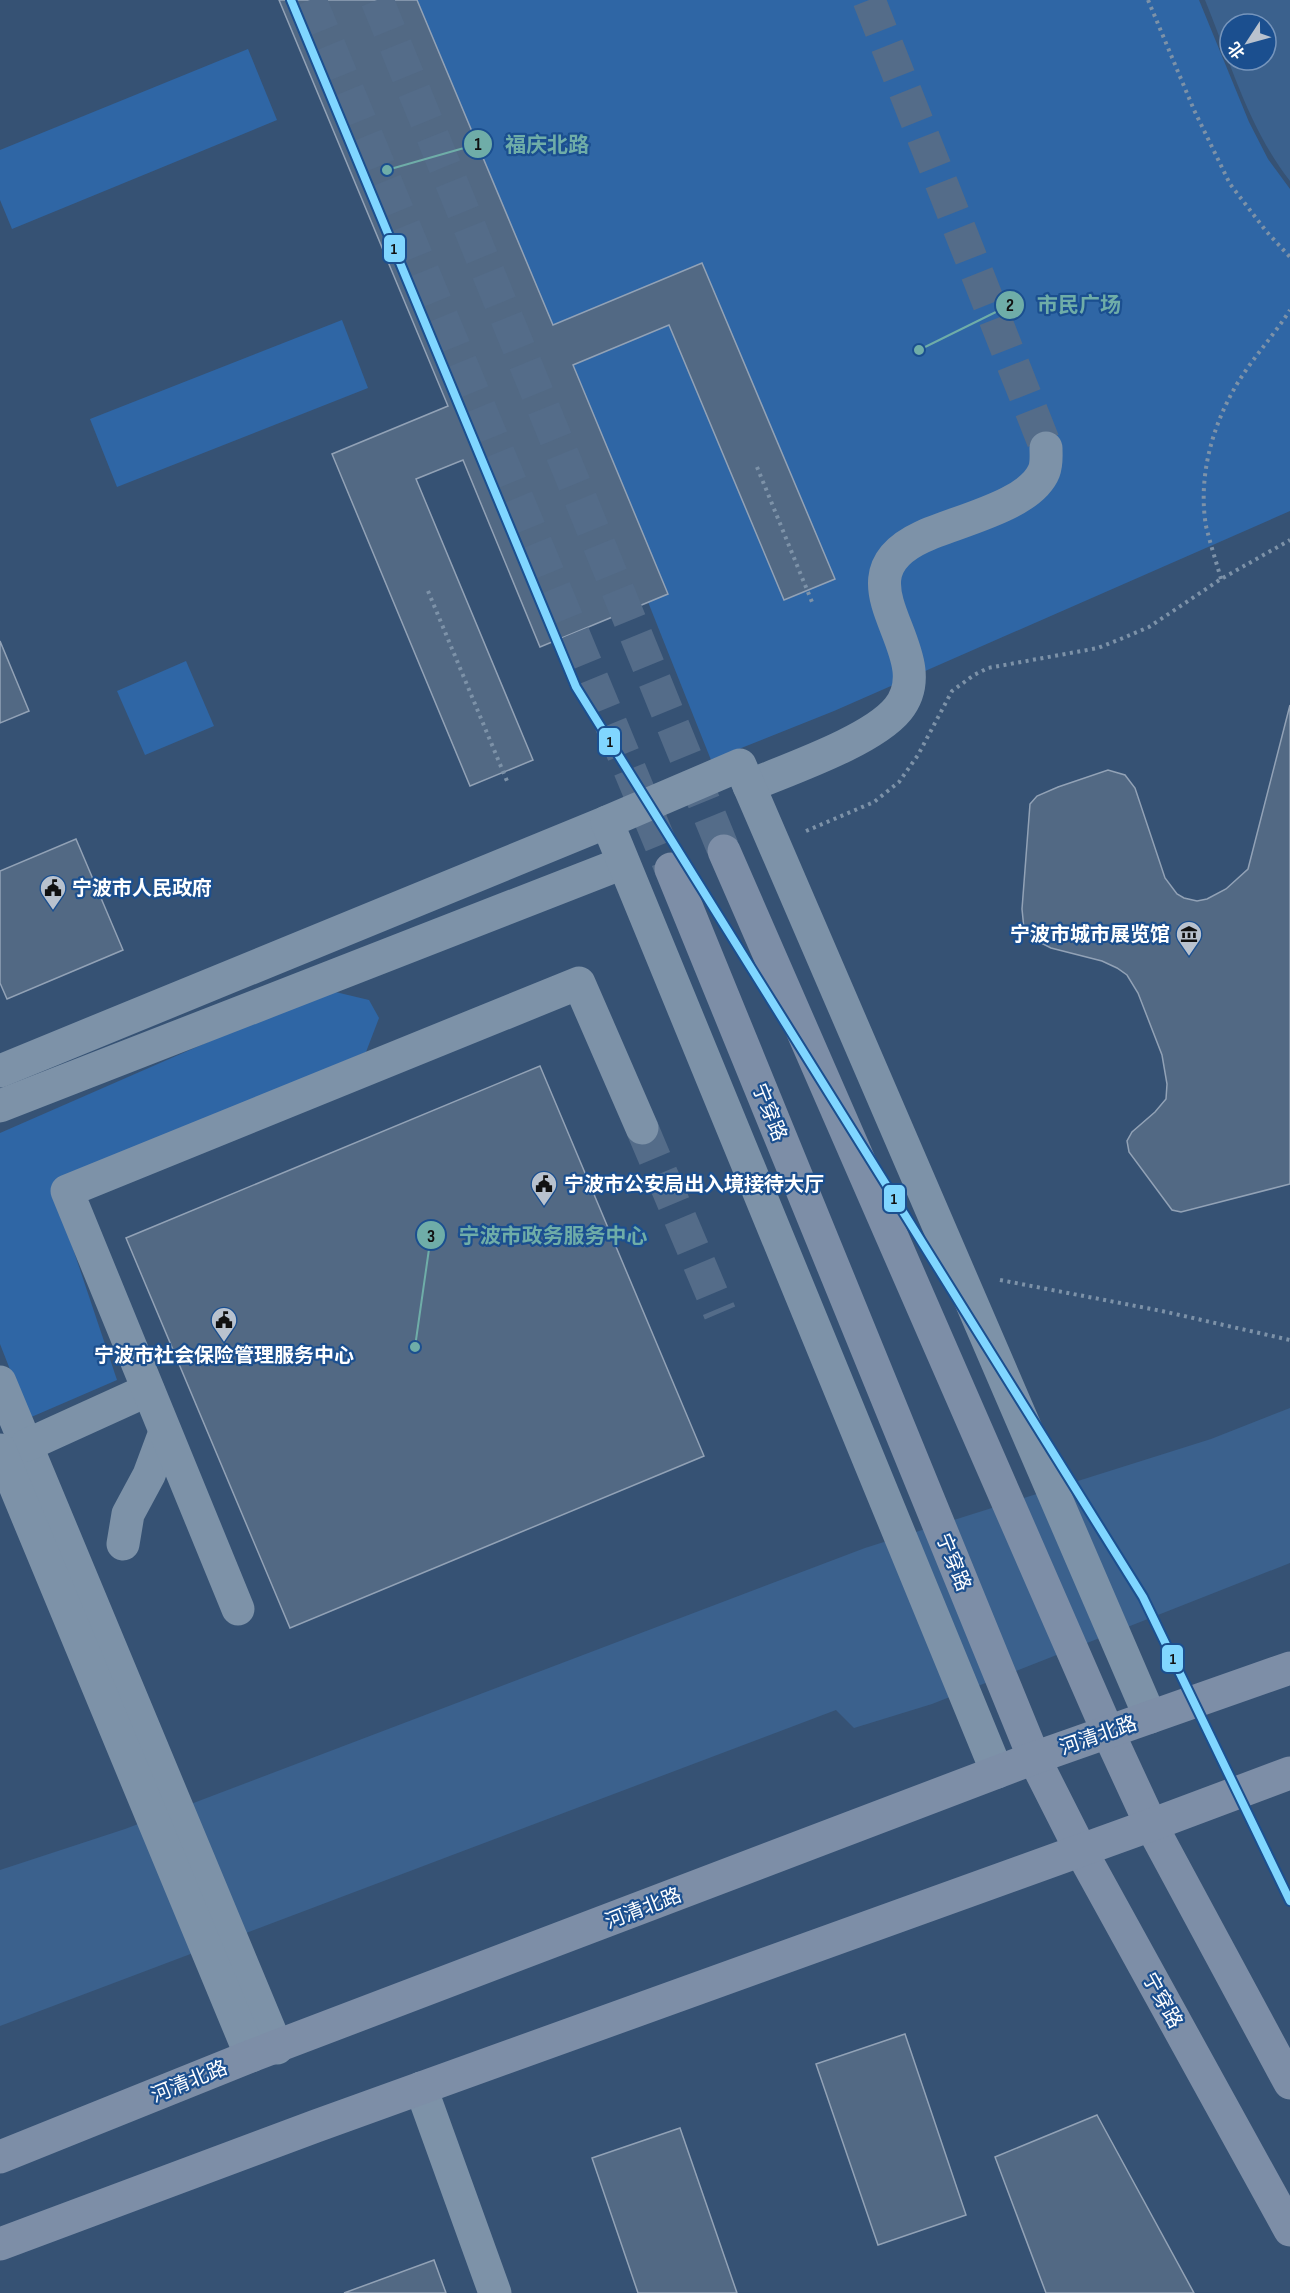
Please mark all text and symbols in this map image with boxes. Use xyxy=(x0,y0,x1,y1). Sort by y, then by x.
north arrow xyxy=(1218,12,1278,72)
text: 北 xyxy=(1225,38,1249,62)
callout: 福庆北路 xyxy=(463,125,601,164)
text: 福庆北路 xyxy=(505,133,589,158)
text: 1 xyxy=(474,134,482,155)
line badge: 1 xyxy=(383,234,406,263)
text: 1 xyxy=(391,240,398,259)
callout: 市民广场 xyxy=(995,285,1133,324)
text: 市民广场 xyxy=(1037,293,1121,318)
text: 2 xyxy=(1006,295,1014,316)
line badge: 1 xyxy=(598,727,621,756)
text: 1 xyxy=(607,733,614,752)
public building icon: 宁波市人民政府 xyxy=(38,873,68,911)
place label: 宁波市人民政府 xyxy=(72,877,212,901)
museum icon: 宁波市城市展览馆 xyxy=(1174,919,1204,957)
place label: 宁波市城市展览馆 xyxy=(1010,923,1170,947)
street label: 宁穿路 xyxy=(747,1080,791,1145)
public building icon: 宁波市公安局出入境接待大厅 xyxy=(529,1169,559,1207)
place label: 宁波市公安局出入境接待大厅 xyxy=(564,1173,824,1197)
line badge: 1 xyxy=(883,1184,906,1213)
text: 1 xyxy=(891,1190,898,1209)
callout: 宁波市政务服务中心 xyxy=(416,1216,659,1255)
text: 宁波市政务服务中心 xyxy=(459,1224,648,1249)
text: 3 xyxy=(427,1226,435,1247)
public building icon: 宁波市社会保险管理服务中心 xyxy=(209,1305,239,1343)
place label: 宁波市社会保险管理服务中心 xyxy=(94,1344,354,1368)
street label: 宁穿路 xyxy=(931,1530,975,1595)
line badge: 1 xyxy=(1161,1644,1184,1673)
text: 1 xyxy=(1170,1650,1177,1669)
street label: 河清北路 xyxy=(1057,1712,1140,1760)
street label: 河清北路 xyxy=(602,1883,685,1934)
street label: 宁穿路 xyxy=(1137,1968,1187,2033)
street label: 河清北路 xyxy=(148,2056,231,2108)

